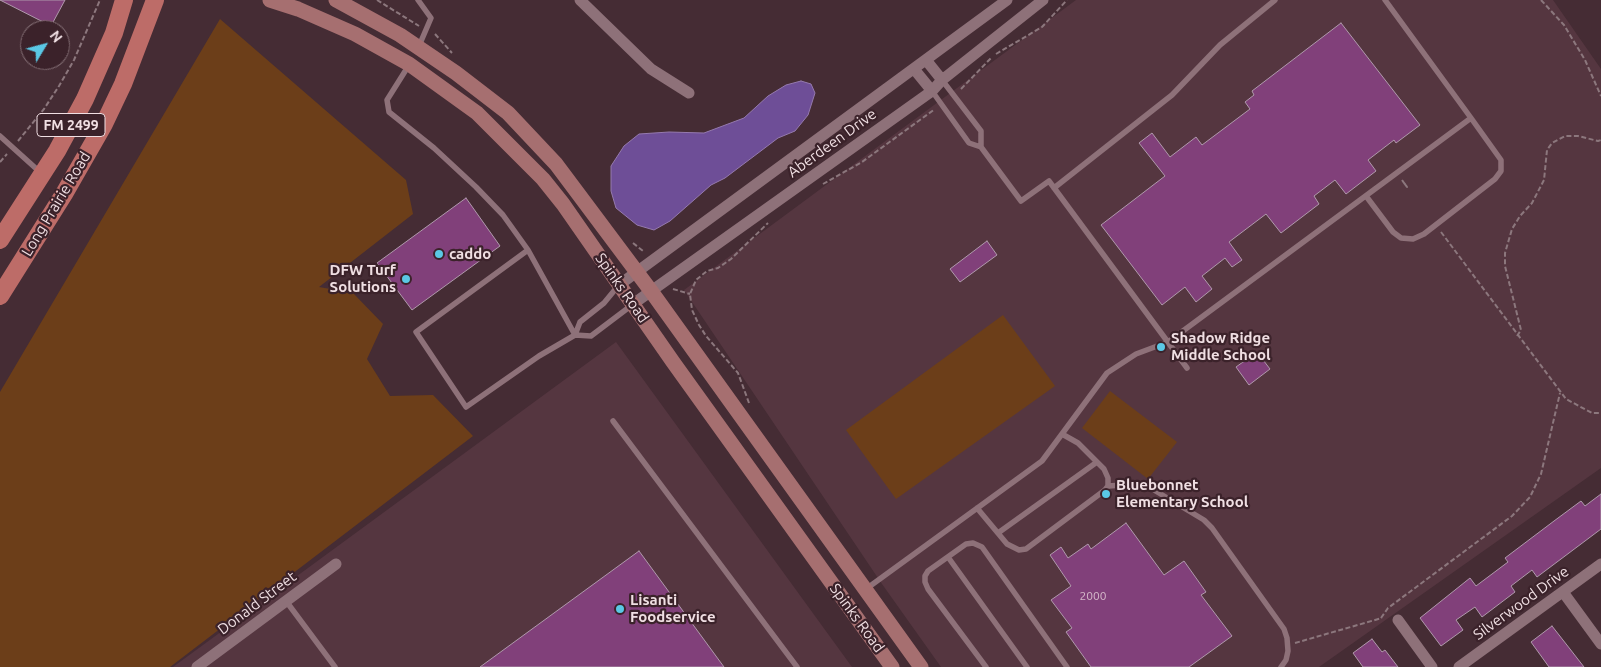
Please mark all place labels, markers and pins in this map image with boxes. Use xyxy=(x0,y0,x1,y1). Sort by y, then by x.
place label: caddo xyxy=(449,245,491,263)
marker: caddo xyxy=(433,248,445,260)
place label: DFW Turf Solutions xyxy=(329,261,396,296)
marker: DFW Turf Solutions xyxy=(400,273,412,285)
place label: Shadow Ridge Middle School xyxy=(1171,329,1270,364)
marker: Shadow Ridge Middle School xyxy=(1155,341,1167,353)
place label: Bluebonnet Elementary School xyxy=(1116,476,1248,511)
marker: Bluebonnet Elementary School xyxy=(1100,488,1112,500)
place label: Lisanti Foodservice xyxy=(630,591,716,626)
marker: Lisanti Foodservice xyxy=(614,603,626,615)

